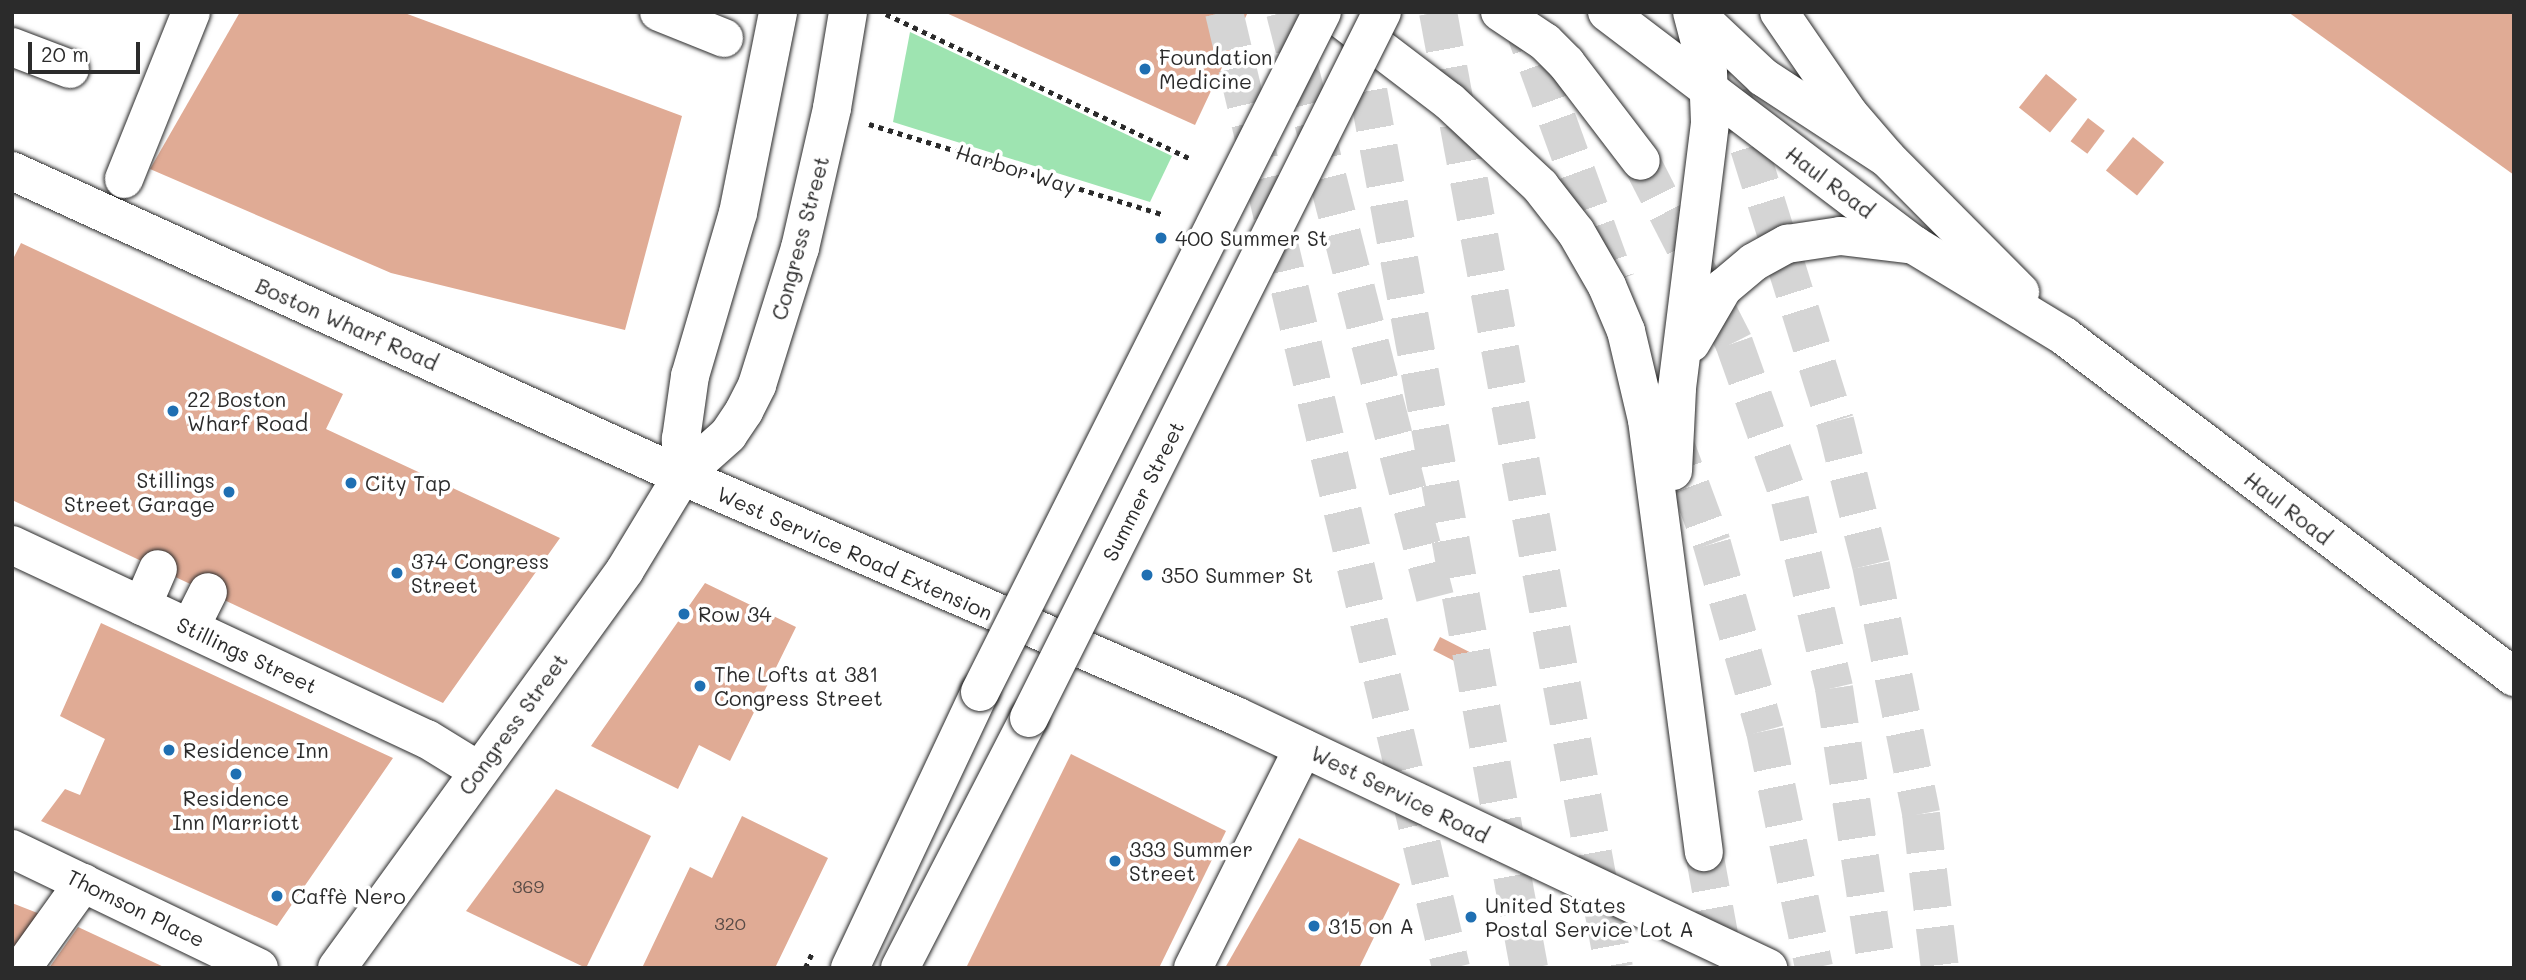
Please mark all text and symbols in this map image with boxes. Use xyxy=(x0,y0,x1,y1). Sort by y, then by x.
scale bar xyxy=(32,28,144,72)
text: 20 m xyxy=(41,40,89,67)
place label: Foundation Medicine xyxy=(1159,44,1272,94)
marker: Foundation Medicine xyxy=(1137,61,1153,77)
street label: Harbor Way xyxy=(953,139,1079,199)
street label: Haul Road xyxy=(1781,141,1879,223)
street label: Congress Street xyxy=(766,153,834,323)
place label: 400 Summer St xyxy=(1175,225,1328,251)
marker: 400 Summer St xyxy=(1153,230,1169,246)
street label: Boston Wharf Road xyxy=(252,272,442,376)
place label: 22 Boston Wharf Road xyxy=(187,386,308,436)
marker: 22 Boston Wharf Road xyxy=(165,403,181,419)
street label: Summer Street xyxy=(1097,417,1189,565)
street label: Haul Road xyxy=(2239,466,2337,550)
place label: Stillings Street Garage xyxy=(64,467,215,517)
place label: City Tap xyxy=(365,470,451,496)
marker: City Tap xyxy=(343,475,359,491)
street label: West Service Road Extension xyxy=(713,481,997,625)
marker: Stillings Street Garage xyxy=(221,484,237,500)
place label: 374 Congress Street xyxy=(411,548,549,598)
place label: 350 Summer St xyxy=(1161,562,1313,588)
marker: 374 Congress Street xyxy=(389,565,405,581)
marker: 350 Summer St xyxy=(1139,567,1155,583)
place label: Row 34 xyxy=(698,601,772,627)
marker: Row 34 xyxy=(676,606,692,622)
street label: Stillings Street xyxy=(173,611,321,699)
street label: Congress Street xyxy=(453,648,573,800)
place label: The Lofts at 381 Congress Street xyxy=(714,661,883,711)
marker: The Lofts at 381 Congress Street xyxy=(692,678,708,694)
place label: Residence Inn xyxy=(183,737,329,763)
street label: West Service Road xyxy=(1307,740,1493,848)
marker: Residence Inn xyxy=(161,742,177,758)
marker: Residence Inn Marriott xyxy=(228,766,244,782)
place label: Residence Inn Marriott xyxy=(172,785,300,835)
place label: 333 Summer Street xyxy=(1129,836,1253,886)
marker: 333 Summer Street xyxy=(1107,853,1123,869)
street label: Thomson Place xyxy=(63,864,209,952)
house number: 369 xyxy=(512,875,544,897)
place label: Caffè Nero xyxy=(291,883,406,909)
marker: Caffè Nero xyxy=(269,888,285,904)
place label: United States Postal Service Lot A xyxy=(1485,892,1694,942)
marker: United States Postal Service Lot A xyxy=(1463,909,1479,925)
house number: 320 xyxy=(714,912,746,934)
place label: 315 on A xyxy=(1328,913,1414,939)
marker: 315 on A xyxy=(1306,918,1322,934)

